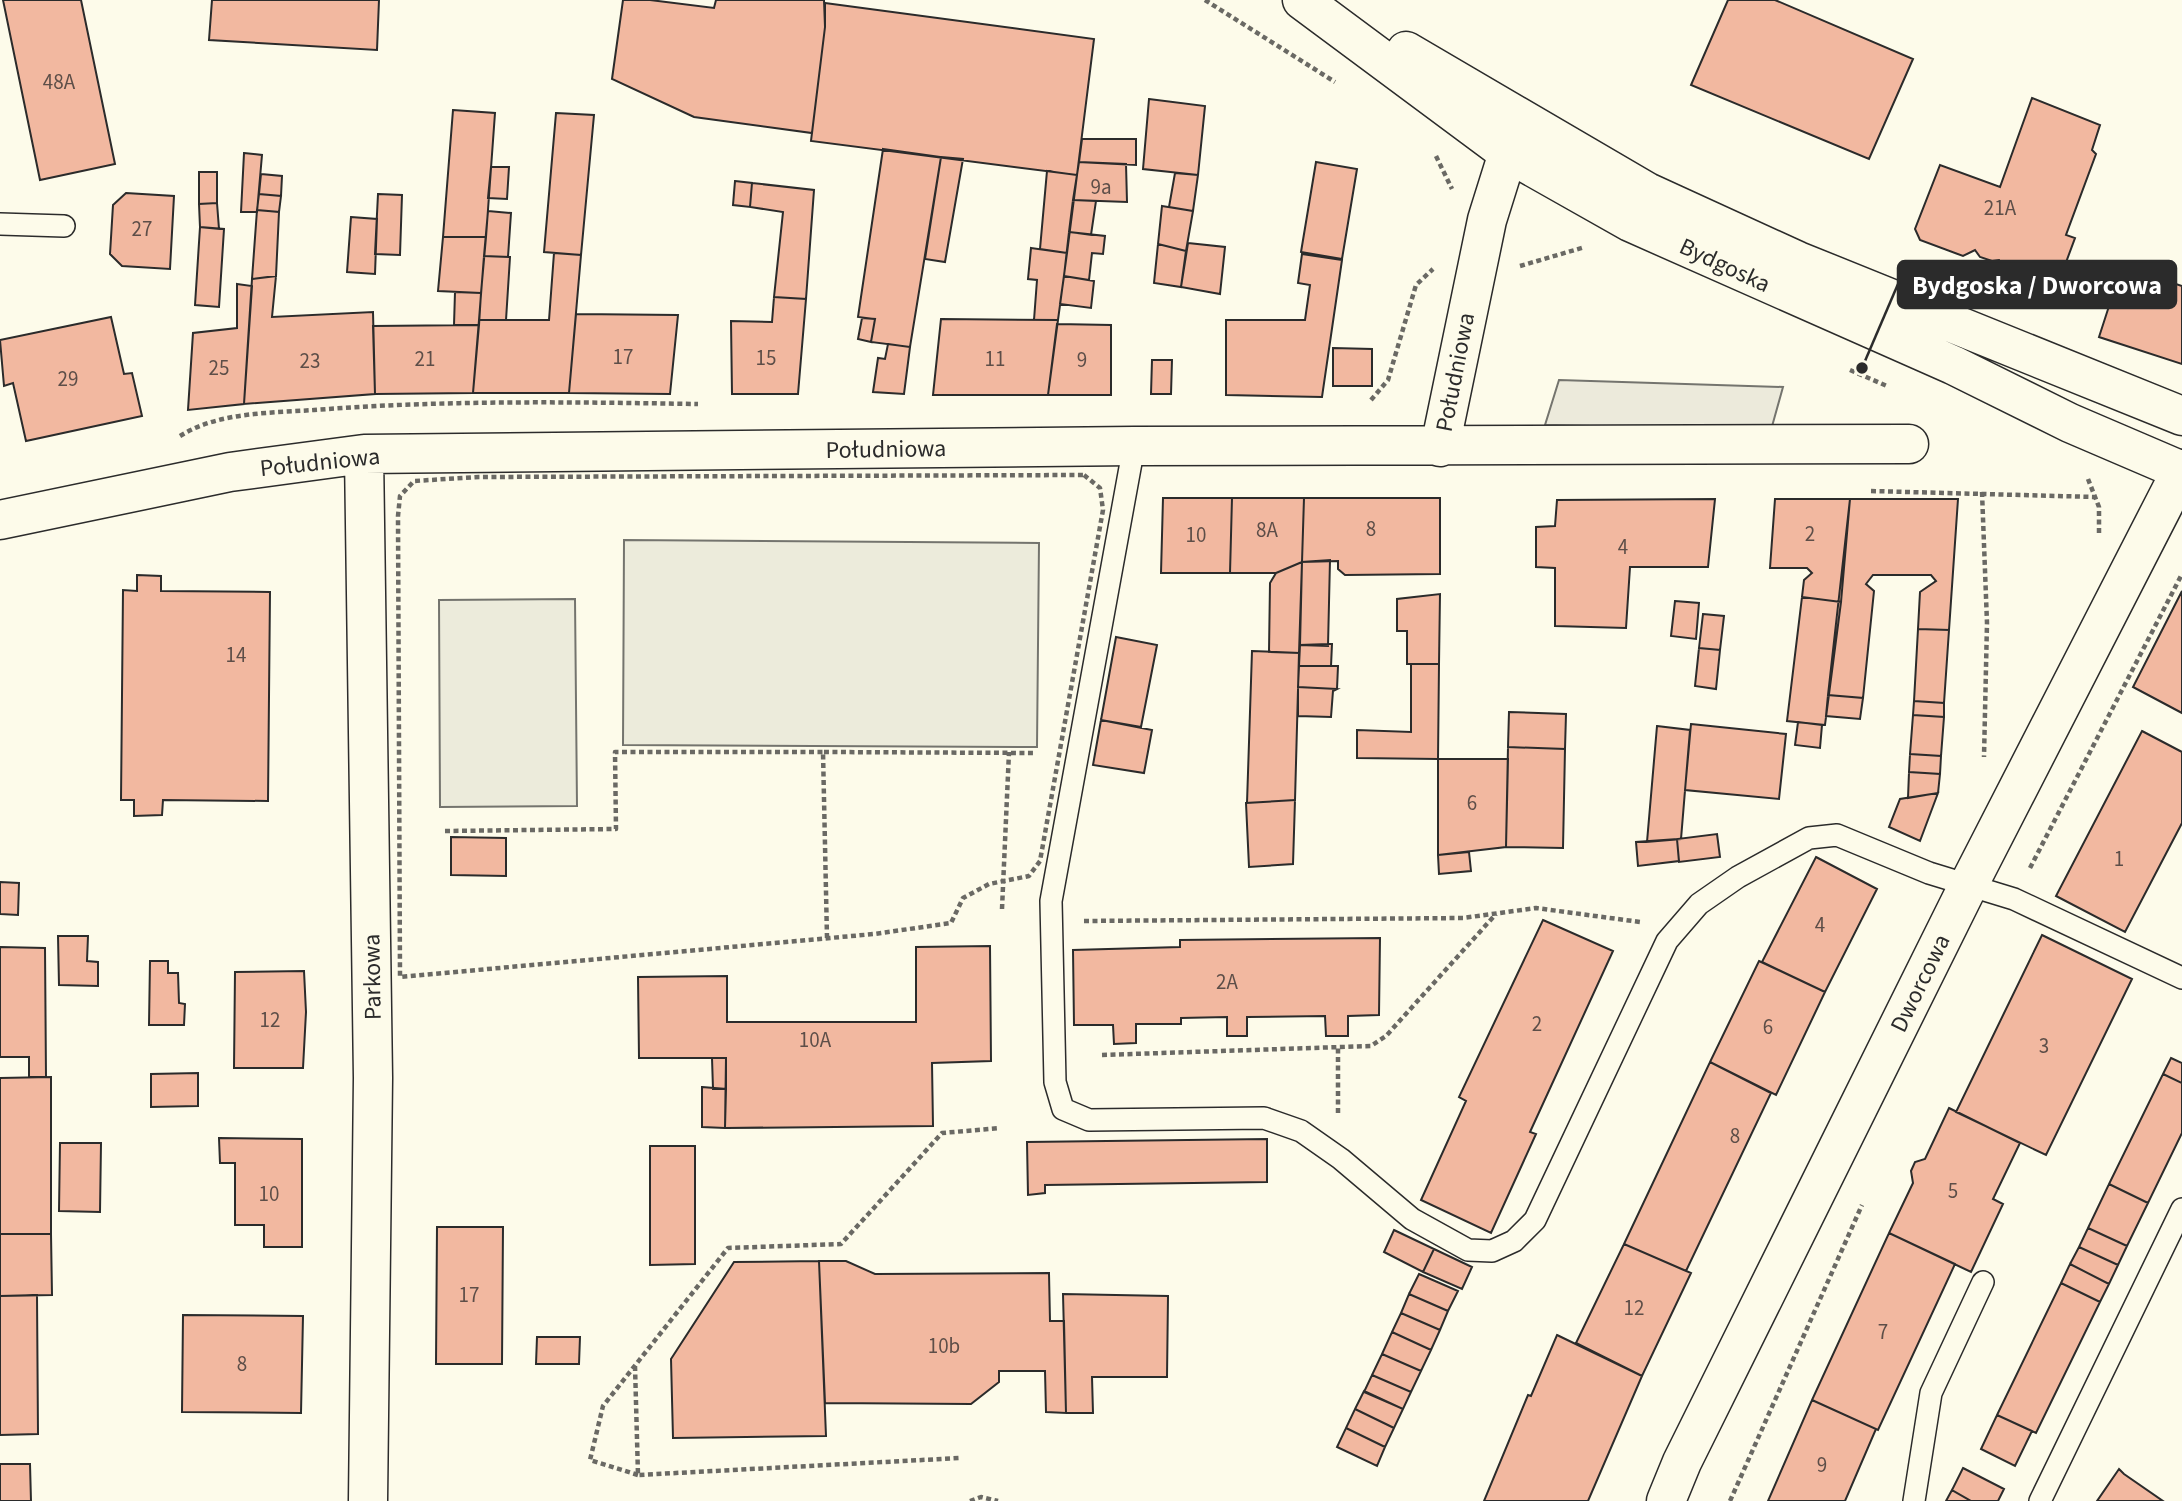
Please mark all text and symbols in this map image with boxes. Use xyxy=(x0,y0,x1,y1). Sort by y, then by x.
house number: 48A xyxy=(43,67,76,97)
house number: 9a xyxy=(1090,172,1112,202)
house number: 21A xyxy=(1984,193,2017,223)
house number: 27 xyxy=(132,214,152,244)
street label: Bydgoska xyxy=(1674,229,1776,302)
callout: Bydgoska / Dworcowa xyxy=(1898,261,2176,308)
text: Bydgoska / Dworcowa xyxy=(1912,267,2162,304)
street label: Południowa xyxy=(1427,310,1484,435)
house number: 17 xyxy=(613,342,633,372)
house number: 15 xyxy=(756,343,776,373)
house number: 21 xyxy=(415,344,435,374)
house number: 11 xyxy=(985,344,1005,374)
house number: 9 xyxy=(1077,345,1087,375)
house number: 23 xyxy=(300,346,320,376)
house number: 25 xyxy=(209,353,229,383)
house number: 29 xyxy=(58,364,78,394)
street label: Południowa xyxy=(825,431,947,468)
street label: Południowa xyxy=(258,439,382,486)
house number: 8 xyxy=(1366,514,1376,544)
house number: 8A xyxy=(1256,515,1279,545)
house number: 2 xyxy=(1805,519,1815,549)
house number: 10 xyxy=(1186,520,1206,550)
house number: 4 xyxy=(1618,532,1628,562)
house number: 14 xyxy=(226,640,246,670)
house number: 6 xyxy=(1467,788,1477,818)
house number: 1 xyxy=(2114,844,2124,874)
house number: 4 xyxy=(1815,910,1825,940)
street label: Dworcowa xyxy=(1882,928,1959,1038)
street label: Parkowa xyxy=(354,933,391,1021)
house number: 2A xyxy=(1216,967,1239,997)
house number: 12 xyxy=(260,1005,280,1035)
house number: 2 xyxy=(1532,1009,1542,1039)
house number: 6 xyxy=(1763,1012,1773,1042)
house number: 10A xyxy=(799,1025,832,1055)
house number: 3 xyxy=(2039,1031,2049,1061)
house number: 8 xyxy=(1730,1121,1740,1151)
house number: 5 xyxy=(1948,1176,1958,1206)
house number: 10 xyxy=(259,1179,279,1209)
house number: 17 xyxy=(459,1280,479,1310)
house number: 12 xyxy=(1624,1293,1644,1323)
house number: 7 xyxy=(1878,1317,1888,1347)
house number: 10b xyxy=(928,1331,960,1361)
house number: 8 xyxy=(237,1349,247,1379)
house number: 9 xyxy=(1817,1450,1827,1480)

